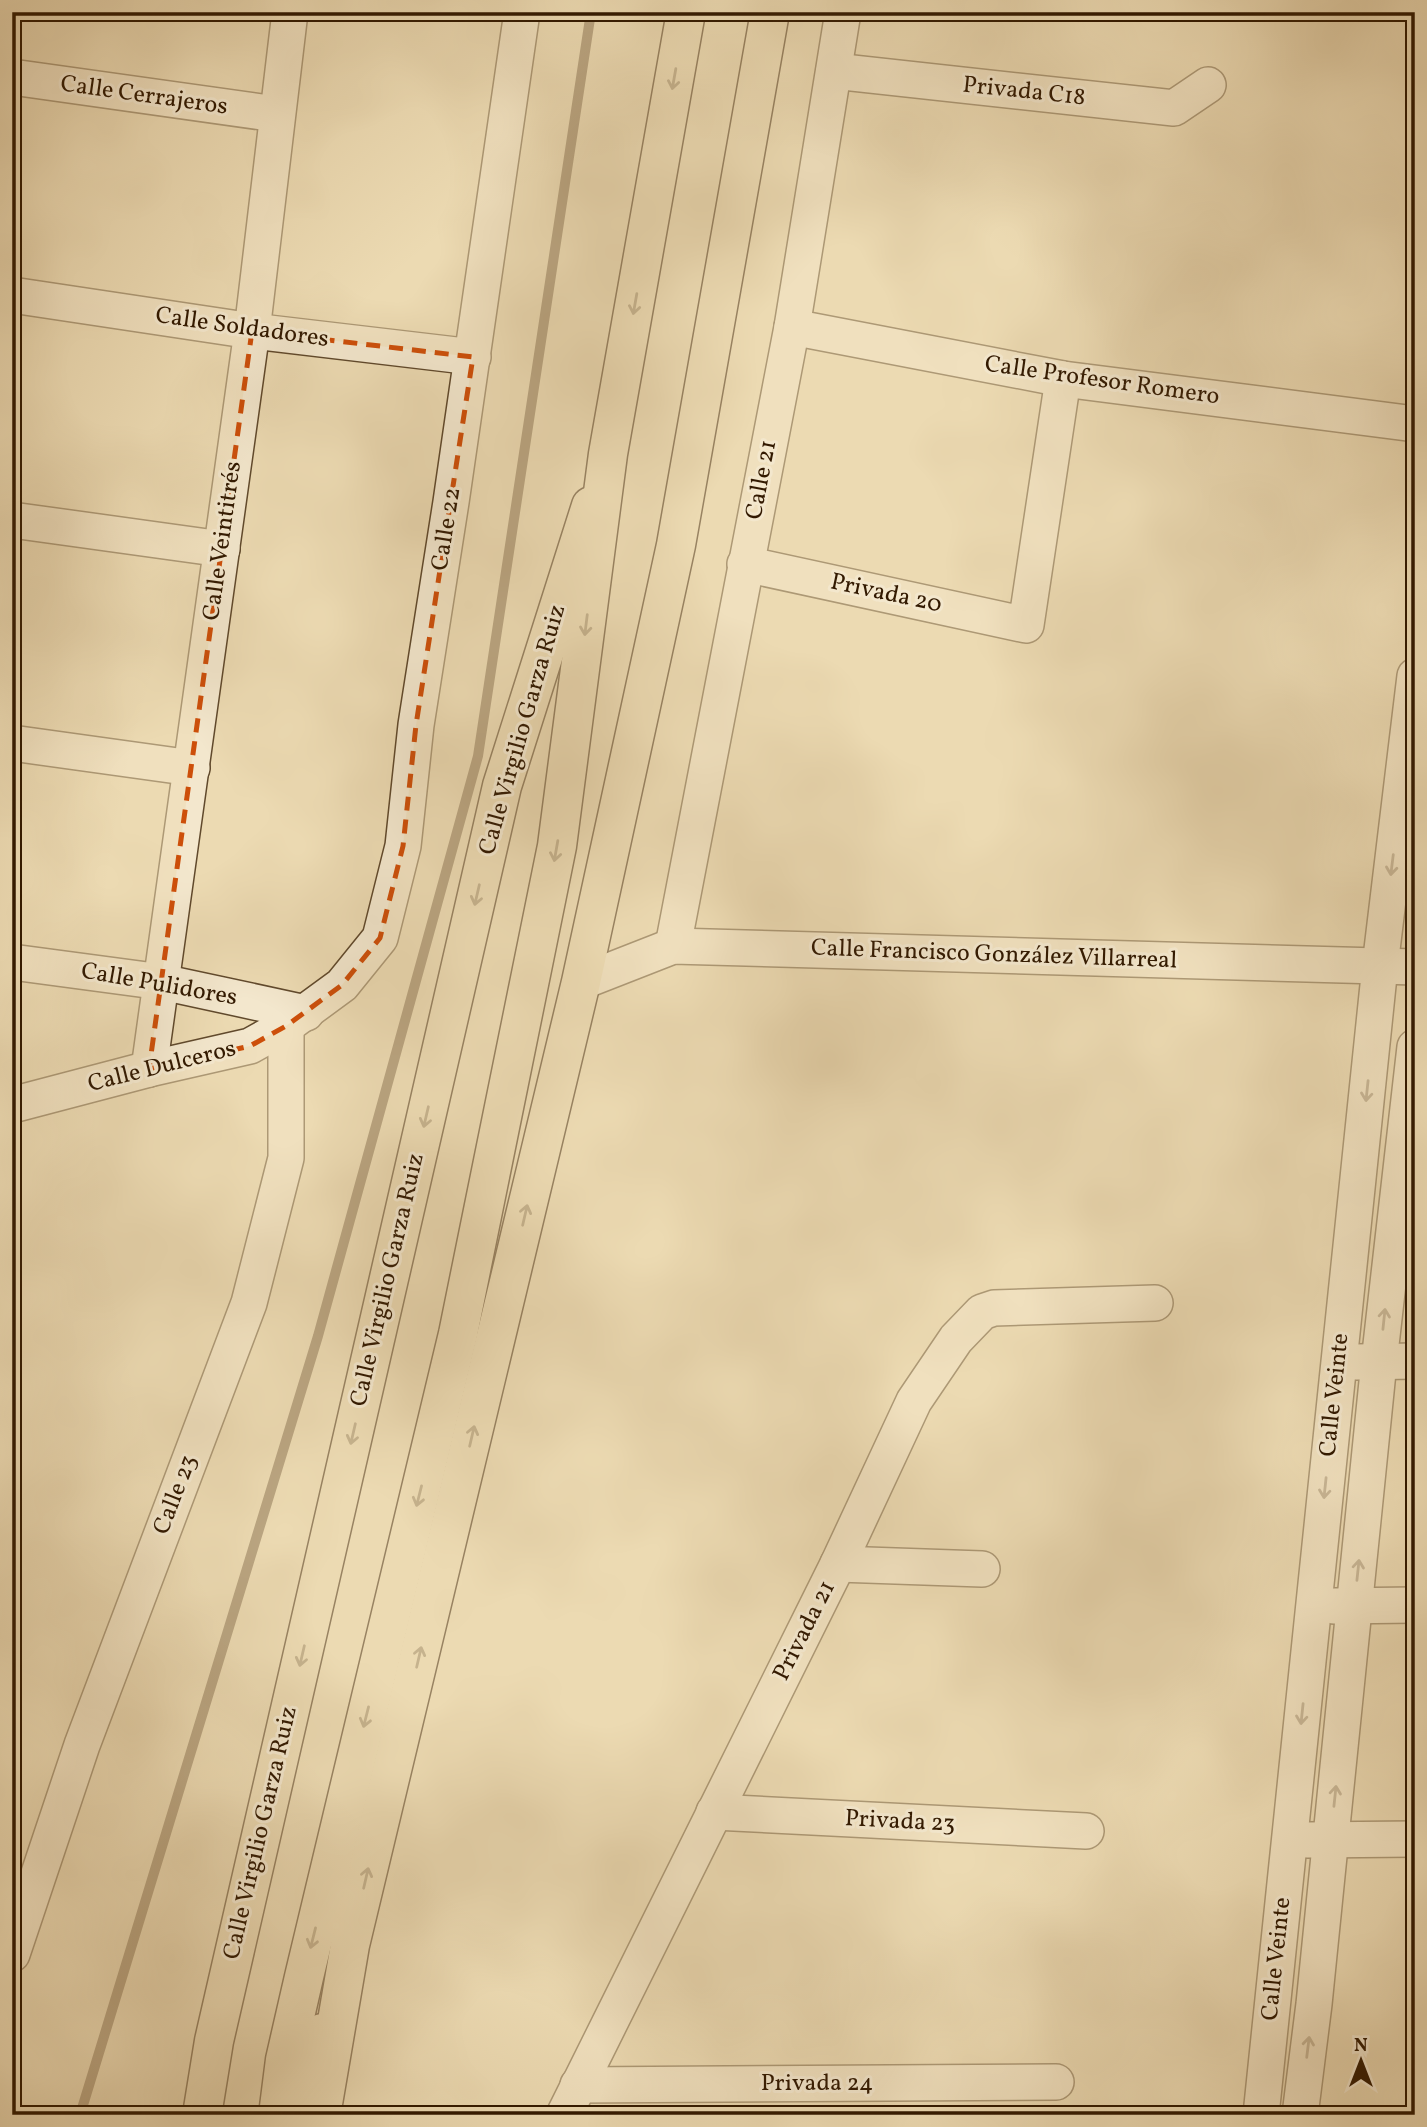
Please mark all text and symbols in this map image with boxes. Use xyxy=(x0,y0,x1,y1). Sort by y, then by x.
street label: Calle Cerrajeros xyxy=(58,67,230,125)
one-way arrow xyxy=(667,68,680,90)
street label: Privada C18 xyxy=(961,69,1087,115)
one-way arrow xyxy=(627,292,641,314)
street label: Calle Soldadores xyxy=(153,299,331,357)
street label: Calle Profesor Romero xyxy=(983,348,1221,414)
street label: Calle 21 xyxy=(738,437,786,523)
street label: Calle Veintitrés xyxy=(195,459,251,623)
street label: Calle 22 xyxy=(424,485,470,573)
street label: Privada 20 xyxy=(827,566,945,622)
street label: Calle Virgilio Garza Ruiz xyxy=(471,601,575,859)
one-way arrow xyxy=(579,613,592,636)
one-way arrow xyxy=(549,839,562,862)
one-way arrow xyxy=(1385,853,1398,876)
one-way arrow xyxy=(470,883,483,906)
street label: Calle Francisco González Villarreal xyxy=(810,932,1178,978)
street label: Calle Pulidores xyxy=(78,955,240,1015)
street label: Calle Dulceros xyxy=(84,1032,240,1102)
one-way arrow xyxy=(1360,1079,1373,1102)
one-way arrow xyxy=(419,1105,432,1128)
street label: Calle Virgilio Garza Ruiz xyxy=(342,1150,434,1410)
one-way arrow xyxy=(519,1204,532,1226)
one-way arrow xyxy=(1377,1309,1390,1331)
street label: Calle Veinte xyxy=(1312,1332,1358,1458)
one-way arrow xyxy=(346,1422,359,1445)
one-way arrow xyxy=(466,1425,479,1448)
street label: Calle 23 xyxy=(145,1450,207,1540)
one-way arrow xyxy=(1318,1476,1331,1499)
one-way arrow xyxy=(412,1484,426,1507)
one-way arrow xyxy=(1352,1559,1365,1582)
street label: Privada 21 xyxy=(765,1575,845,1687)
one-way arrow xyxy=(295,1644,308,1666)
one-way arrow xyxy=(412,1646,426,1669)
street label: Calle Virgilio Garza Ruiz xyxy=(215,1703,307,1963)
one-way arrow xyxy=(1295,1703,1308,1725)
one-way arrow xyxy=(359,1705,372,1728)
one-way arrow xyxy=(1328,1786,1341,1808)
street label: Privada 23 xyxy=(844,1802,956,1842)
one-way arrow xyxy=(359,1867,373,1890)
street label: Calle Veinte xyxy=(1254,1896,1300,2022)
one-way arrow xyxy=(306,1926,319,1949)
north arrow xyxy=(1326,2025,1396,2096)
text: N xyxy=(1354,2033,1368,2059)
one-way arrow xyxy=(1302,2036,1315,2059)
street label: Privada 24 xyxy=(761,2067,873,2101)

